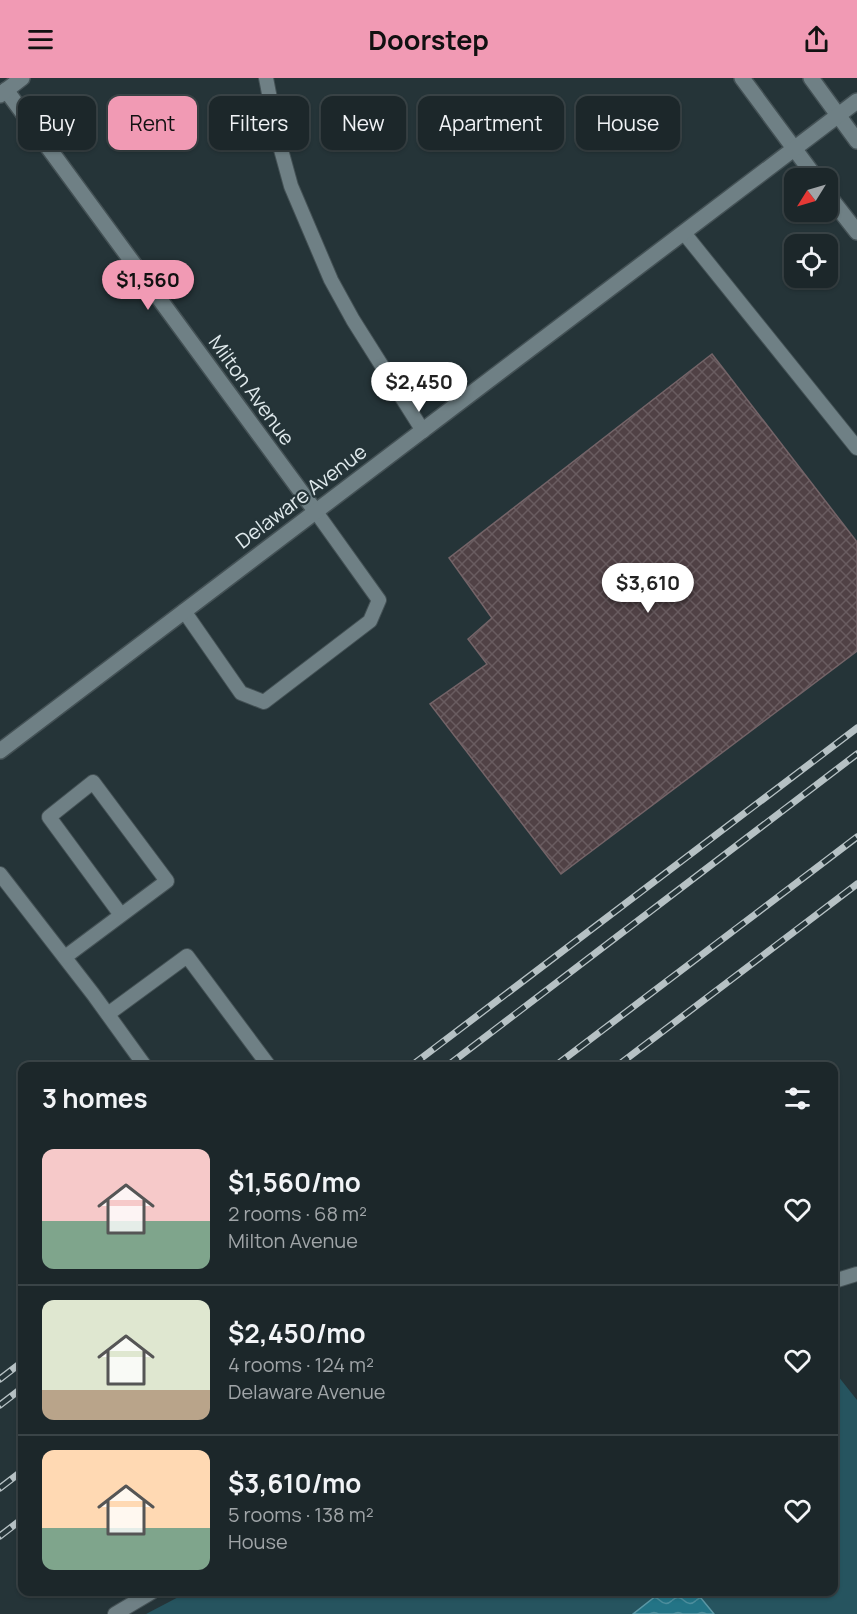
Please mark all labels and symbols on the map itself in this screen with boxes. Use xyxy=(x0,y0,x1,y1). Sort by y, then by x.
north arrow xyxy=(784,168,838,222)
pin: $1,560 xyxy=(99,260,197,311)
street label: Milton Avenue xyxy=(203,329,301,451)
pin: $2,450 xyxy=(370,362,468,413)
street label: Delaware Avenue xyxy=(230,438,372,554)
pin: $3,610 xyxy=(599,563,697,614)

